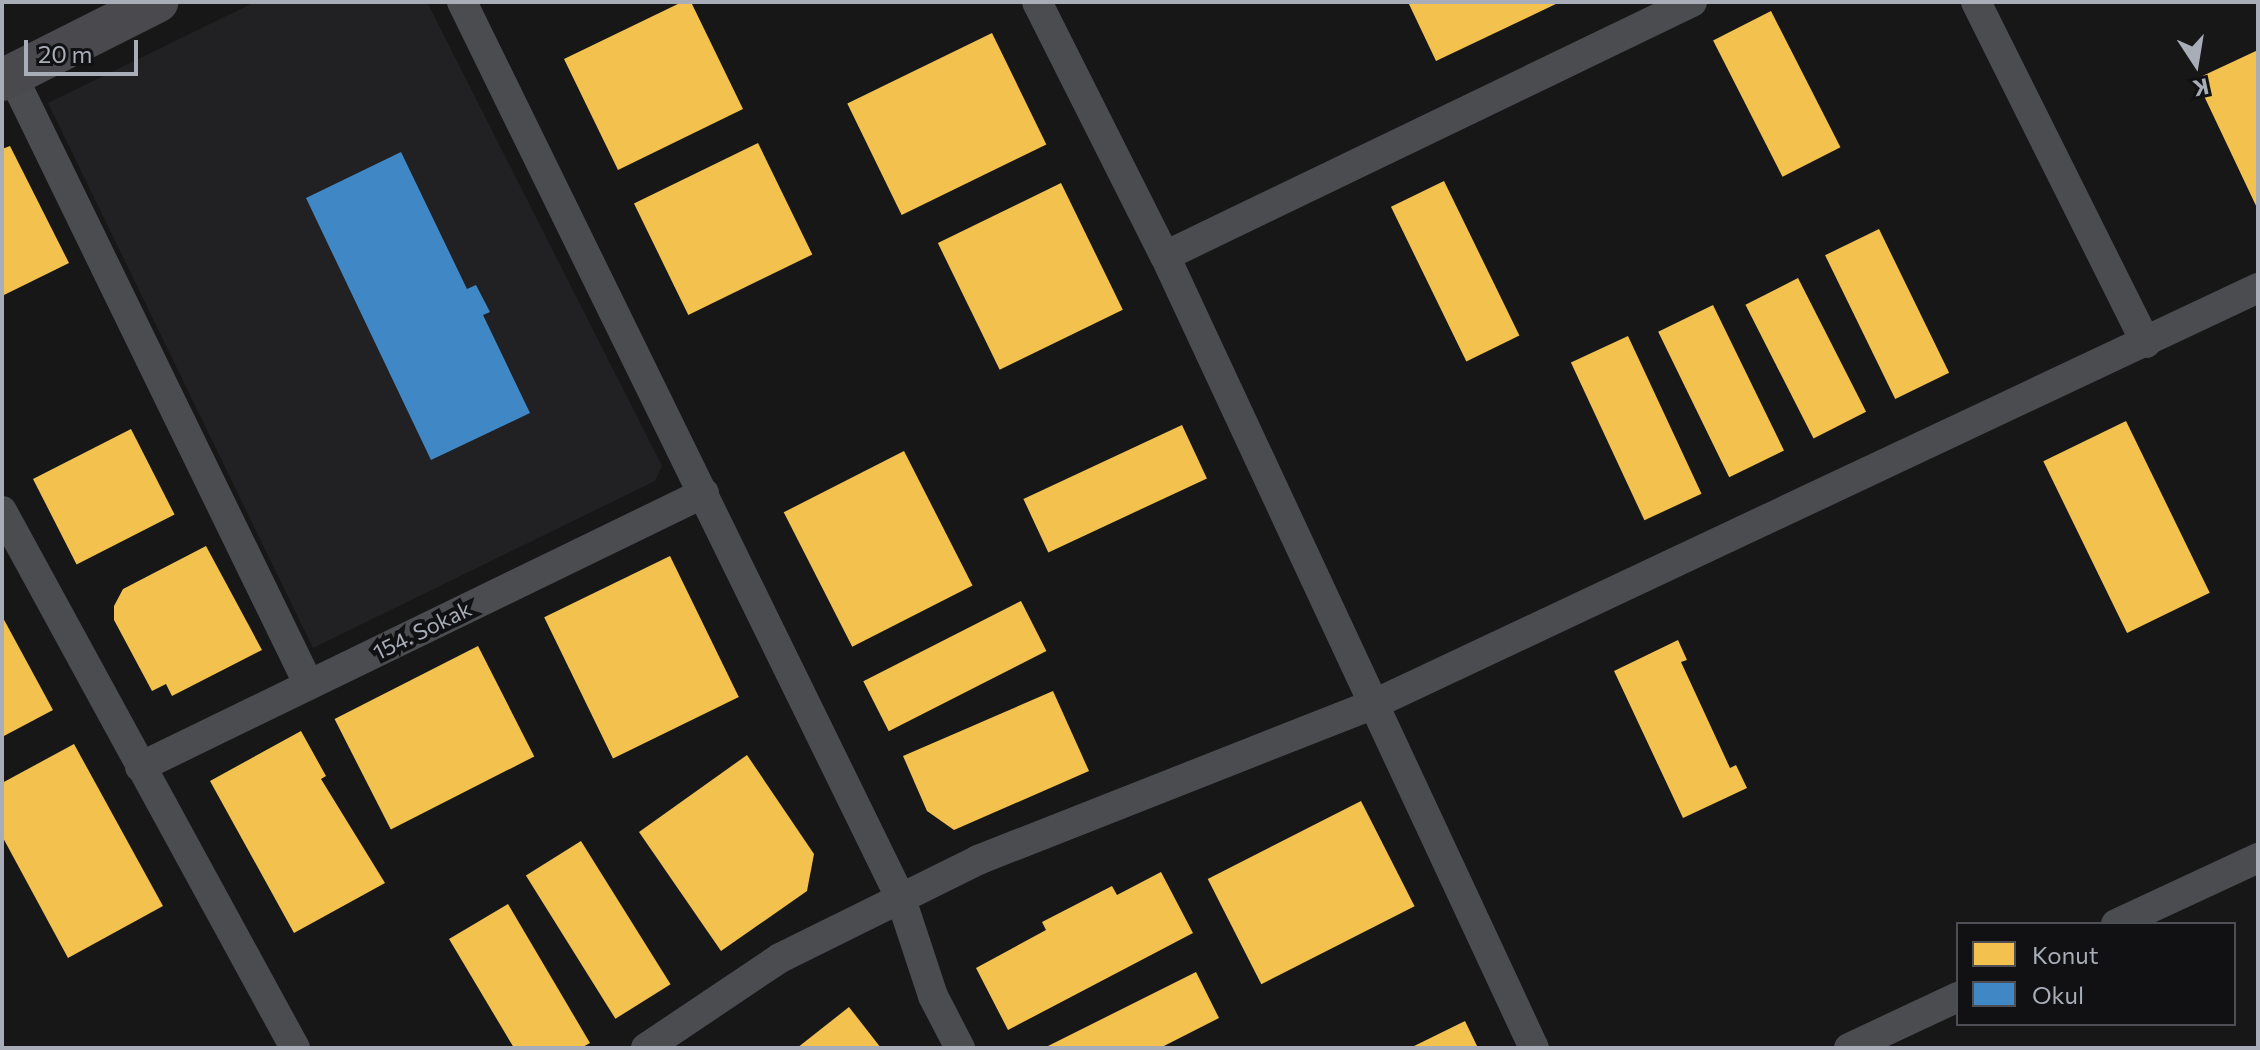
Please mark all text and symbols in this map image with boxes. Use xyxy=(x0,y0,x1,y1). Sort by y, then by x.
scale bar xyxy=(28,24,142,74)
north arrow xyxy=(2156,24,2236,104)
text: 20 m xyxy=(38,39,92,68)
text: K xyxy=(2191,73,2211,103)
street label: 154. Sokak xyxy=(369,595,475,665)
legend xyxy=(1956,922,2236,1026)
text: Konut xyxy=(2032,940,2099,969)
text: Okul xyxy=(2032,980,2084,1009)

